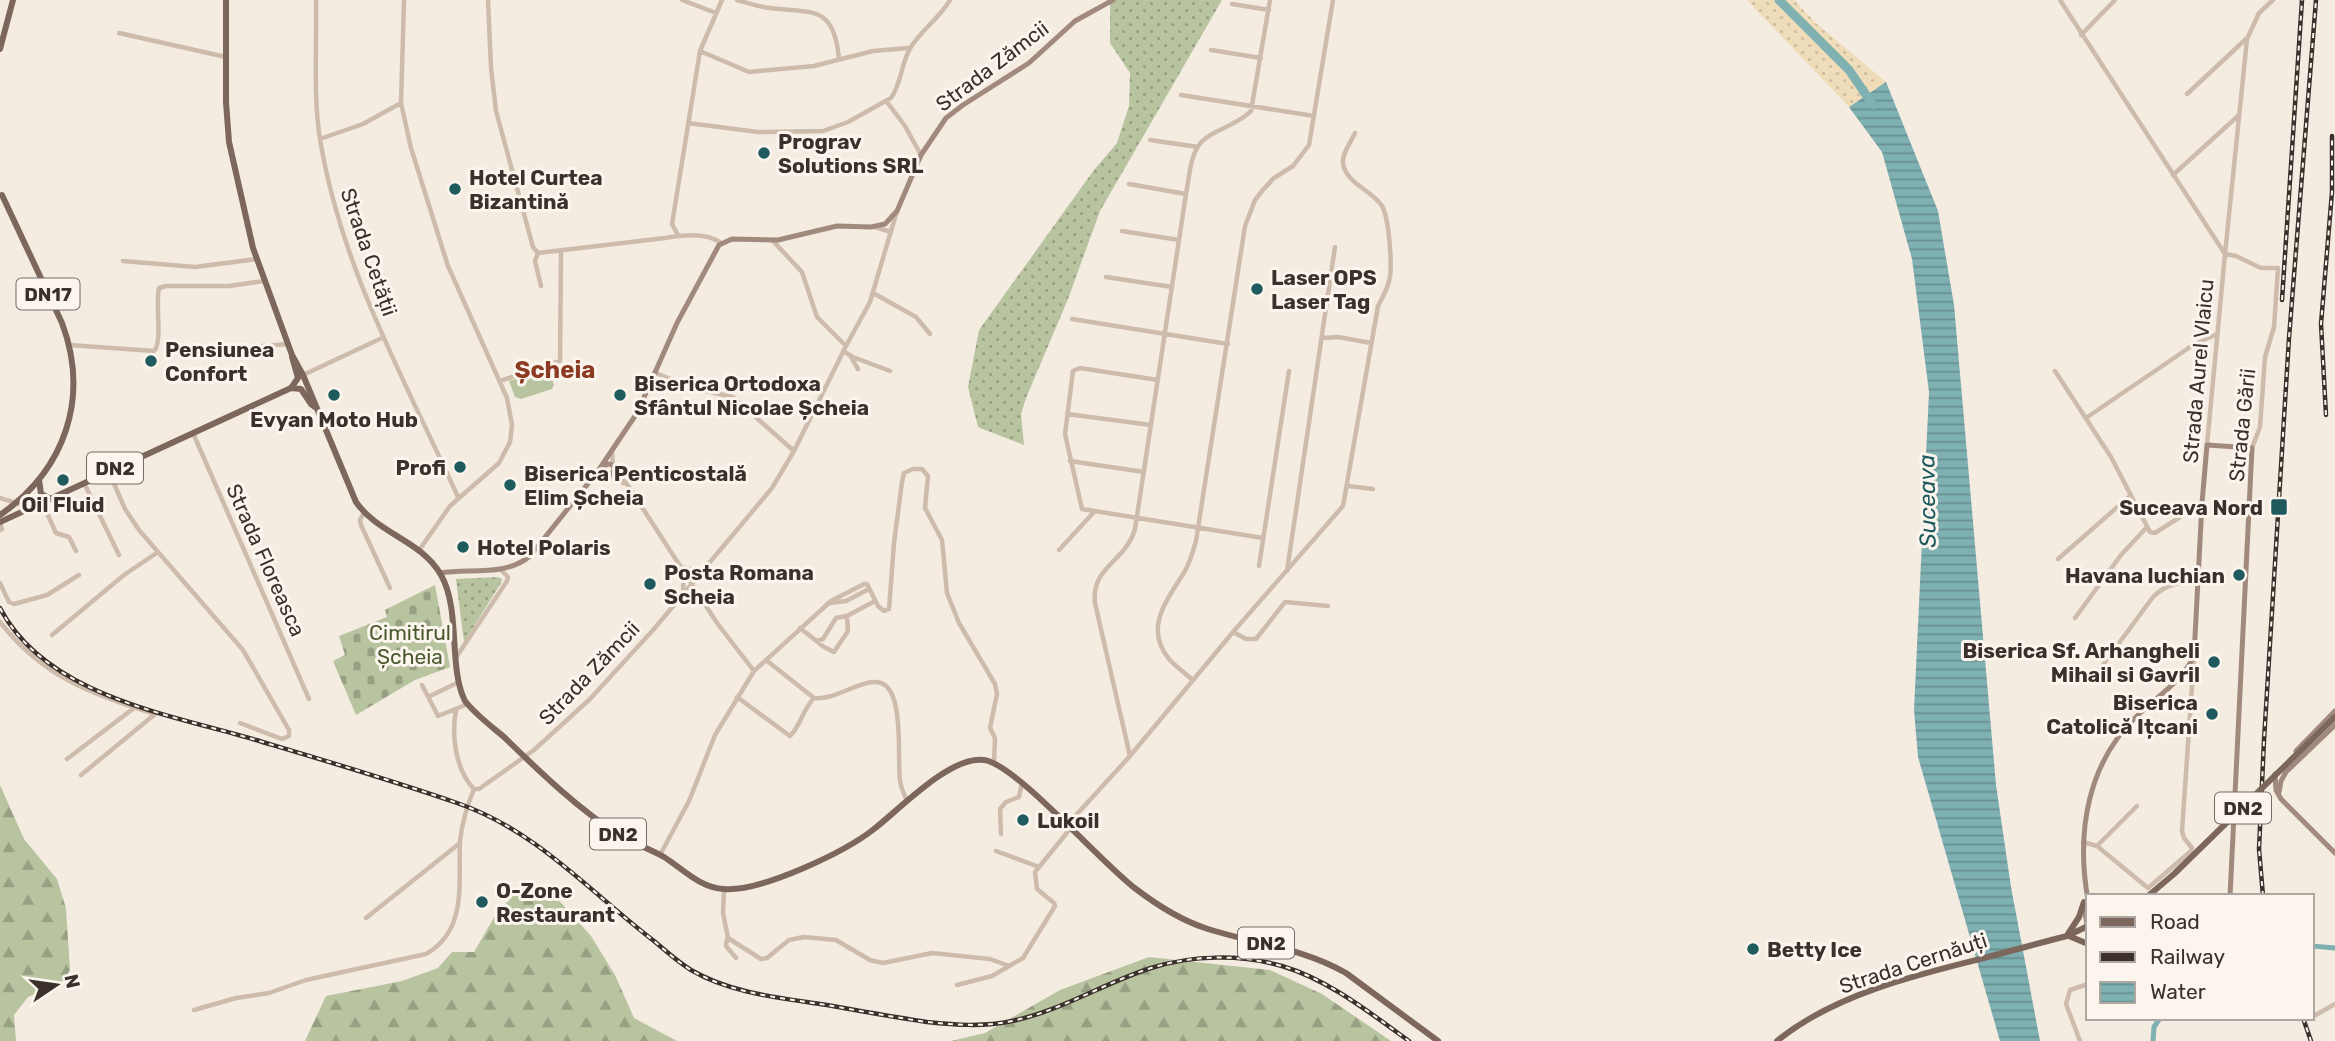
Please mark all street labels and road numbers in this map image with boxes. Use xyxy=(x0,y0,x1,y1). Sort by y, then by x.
street label: Strada Zămcii xyxy=(931,16,1053,116)
street label: Strada Cetății xyxy=(335,185,403,319)
road number: DN17 xyxy=(16,278,80,310)
street label: Strada Aurel Vlaicu xyxy=(2177,278,2219,464)
street label: Strada Gării xyxy=(2224,367,2260,483)
road number: DN2 xyxy=(87,453,143,484)
street label: Strada Floreasca xyxy=(221,480,311,640)
street label: Strada Zămcii xyxy=(533,616,645,730)
road number: DN2 xyxy=(2215,792,2271,824)
road number: DN2 xyxy=(590,818,646,849)
street label: Strada Cernăuți xyxy=(1836,927,1990,999)
road number: DN2 xyxy=(1238,928,1294,959)

